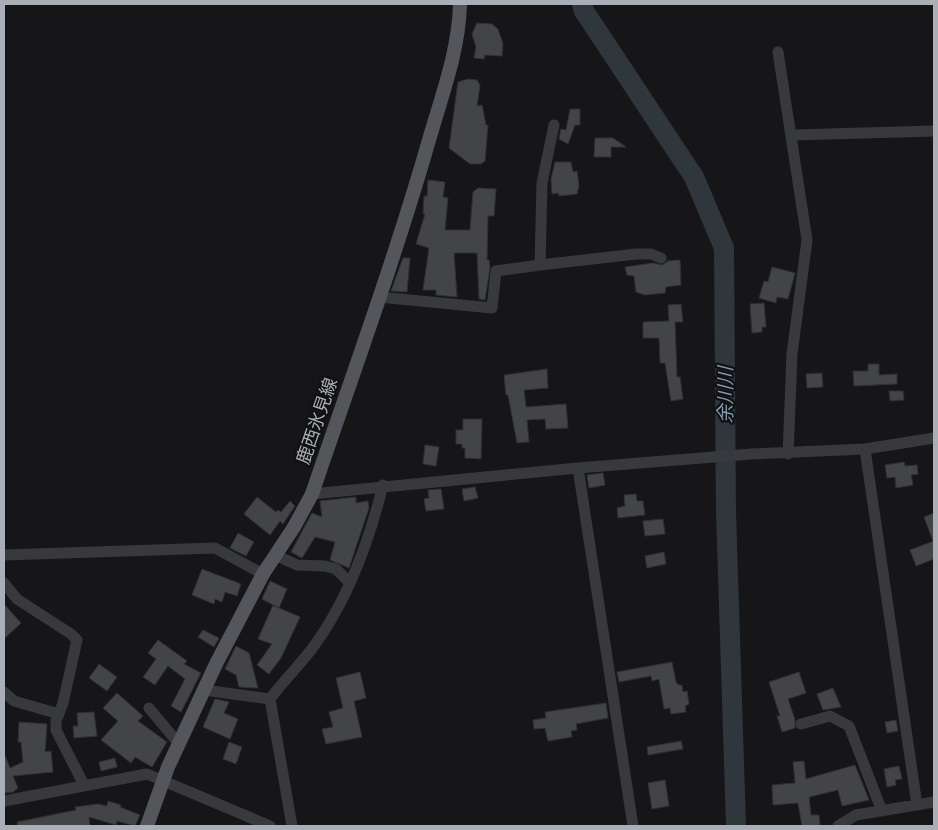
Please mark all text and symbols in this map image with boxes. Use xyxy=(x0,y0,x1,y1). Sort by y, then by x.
water label: 余川川 xyxy=(714,365,737,424)
street label: 鹿西氷見線 xyxy=(292,375,342,467)

